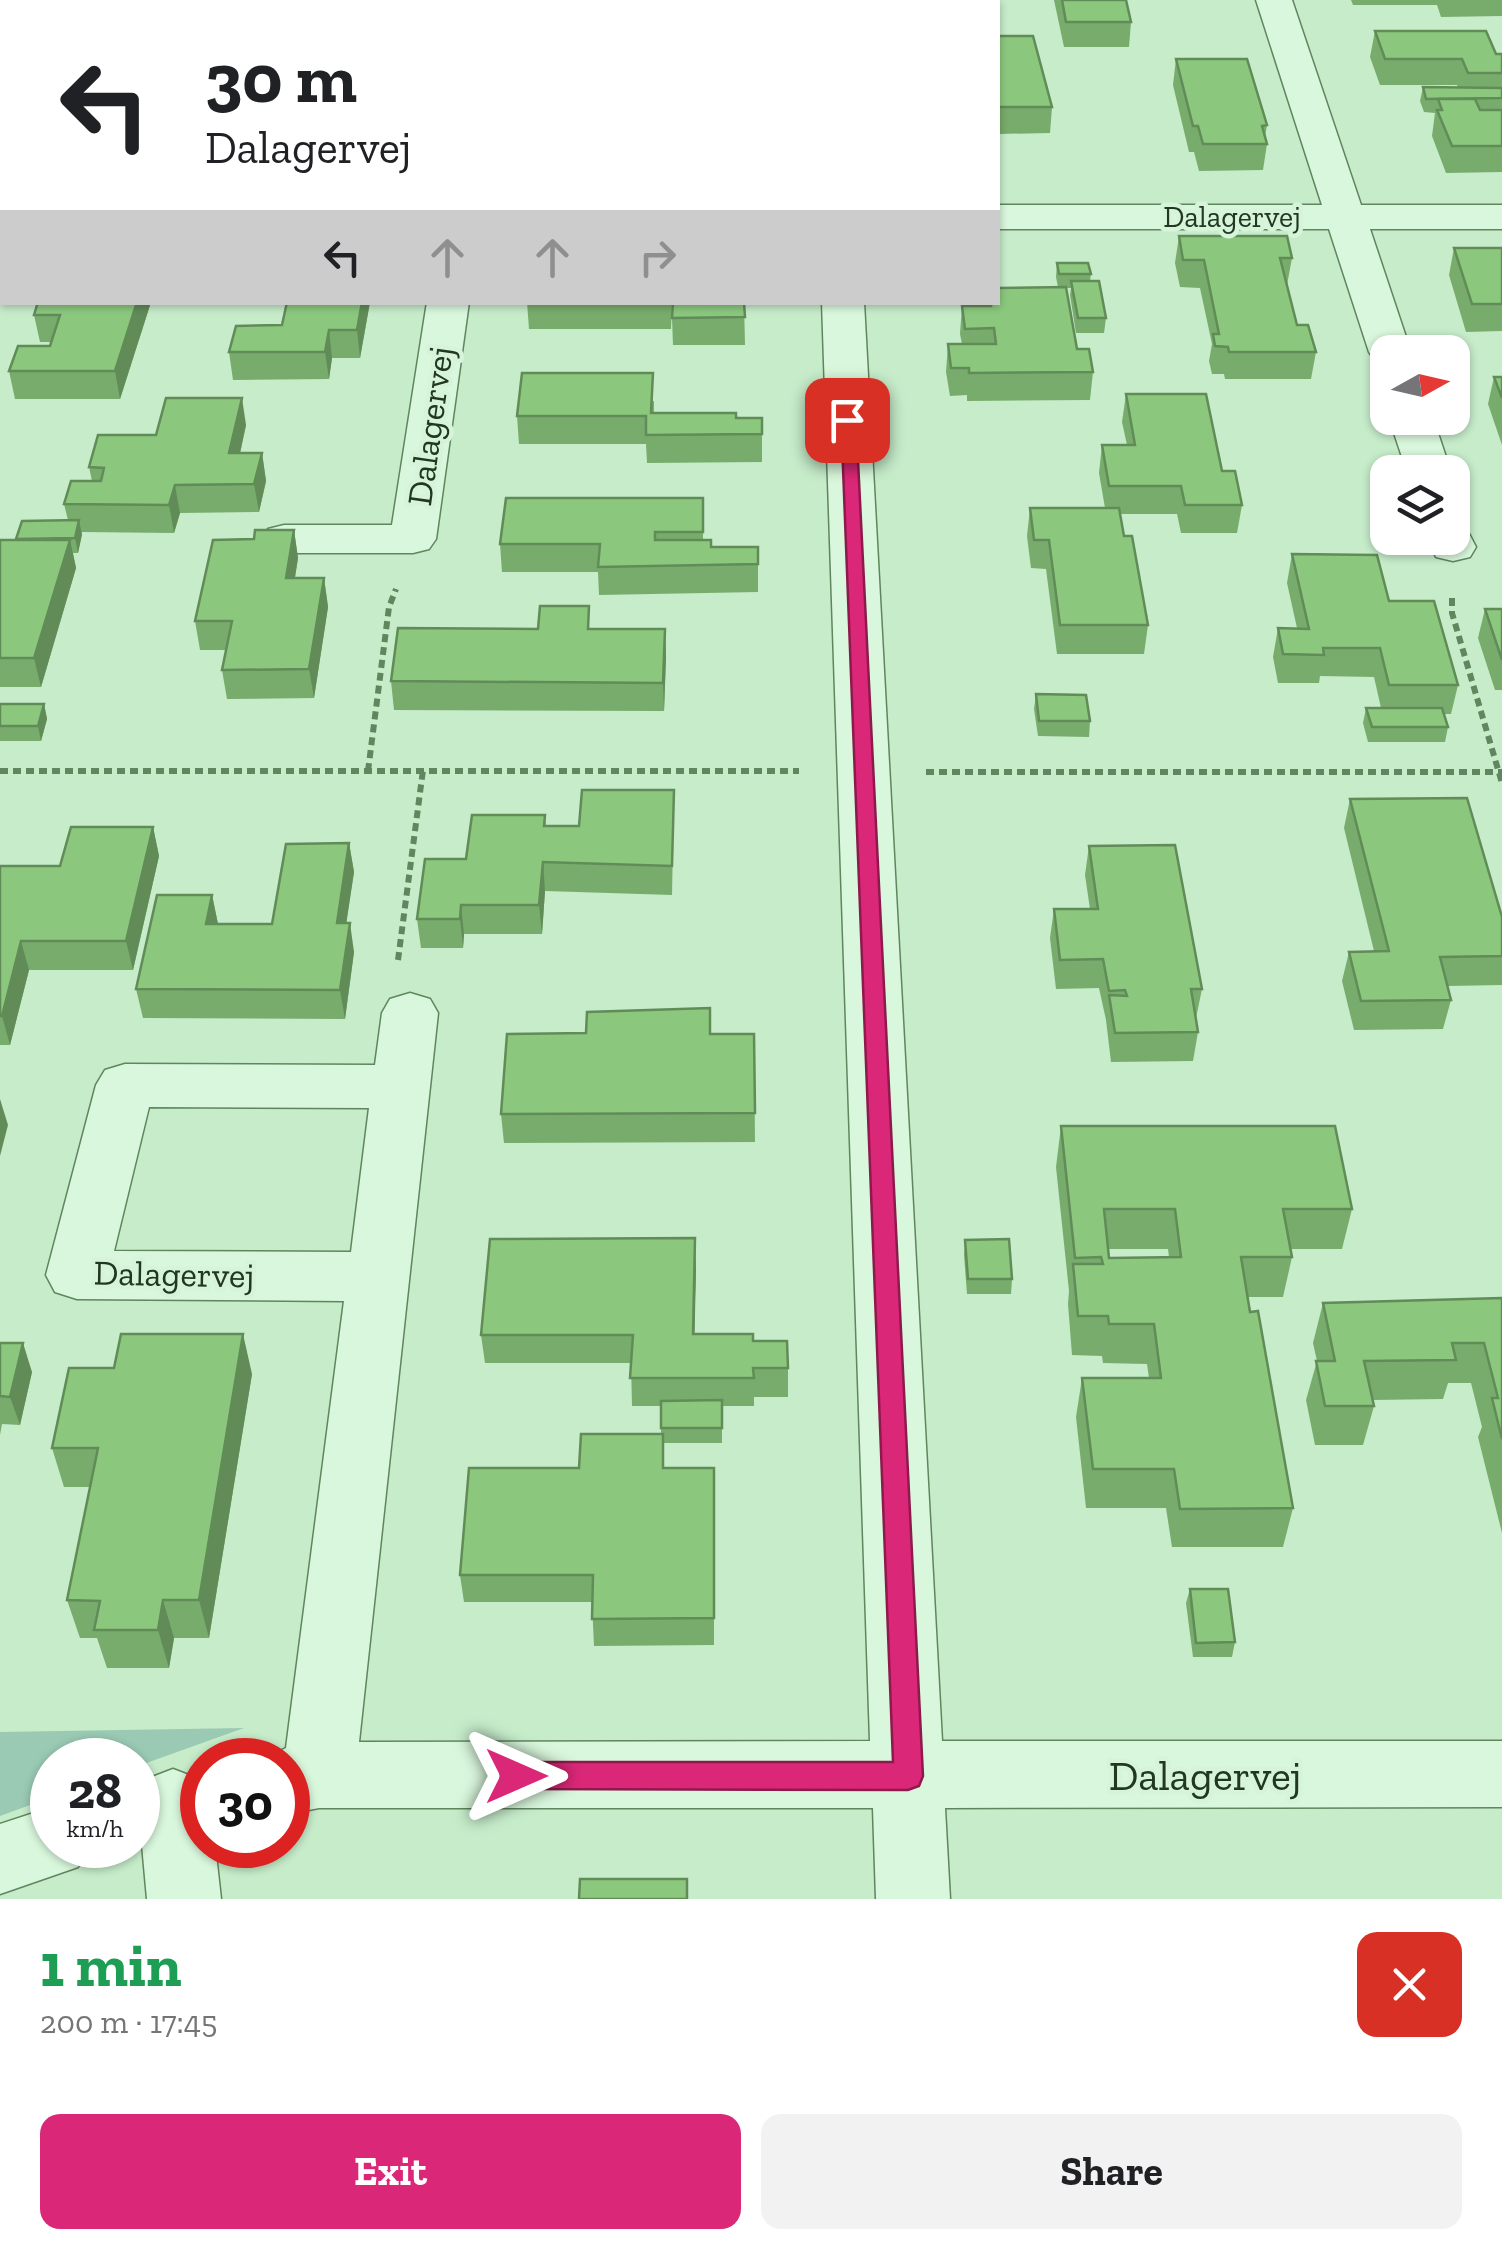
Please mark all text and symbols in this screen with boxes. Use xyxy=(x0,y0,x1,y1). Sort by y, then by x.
text: 30 m xyxy=(205,36,357,120)
icon: left xyxy=(40,40,170,170)
text: Dalagervej xyxy=(205,121,411,175)
street label: Dalagervej xyxy=(1163,199,1301,235)
icon: left xyxy=(315,230,370,285)
icon: ahead xyxy=(420,230,475,285)
icon: ahead xyxy=(525,230,580,285)
icon: right xyxy=(630,230,685,285)
north arrow xyxy=(1370,335,1470,435)
map controls xyxy=(1370,335,1470,555)
street label: Dalagervej xyxy=(398,344,462,508)
pin xyxy=(805,378,890,463)
icon: arrive xyxy=(820,393,875,448)
button: layers xyxy=(1370,455,1470,555)
street label: Dalagervej xyxy=(93,1252,255,1296)
position arrow xyxy=(464,1724,568,1828)
speed limit sign: 30 xyxy=(180,1738,310,1868)
street label: Dalagervej xyxy=(1109,1750,1301,1801)
text: 28 xyxy=(68,1761,122,1821)
text: km/h xyxy=(66,1813,124,1843)
text: 1 min xyxy=(40,1929,182,2001)
button: close xyxy=(1357,1932,1462,2037)
text: 200 m · 17:45 xyxy=(40,2003,217,2041)
button: Exit xyxy=(40,2114,741,2229)
button: Share xyxy=(761,2114,1462,2229)

